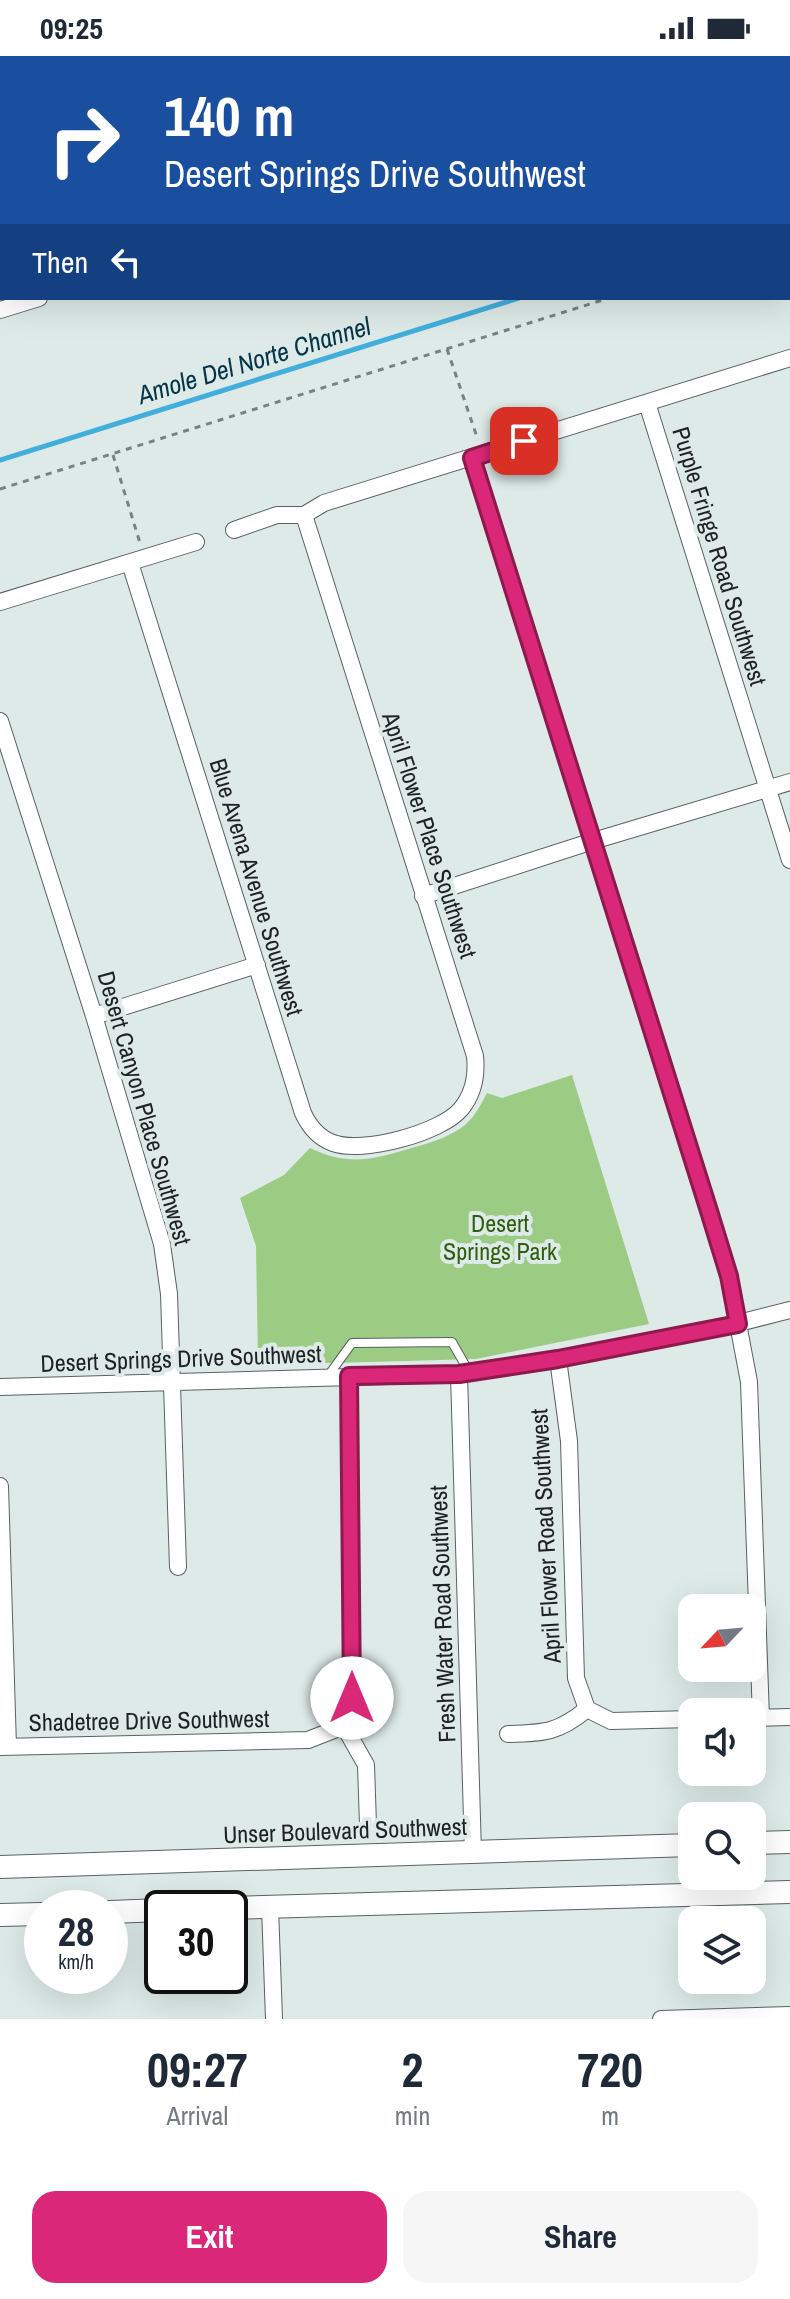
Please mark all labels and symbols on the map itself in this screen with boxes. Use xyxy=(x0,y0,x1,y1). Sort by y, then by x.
water label: Amole Del Norte Channel xyxy=(132,308,376,412)
pin xyxy=(490,407,558,475)
street label: Purple Fringe Road Southwest xyxy=(665,423,775,690)
street label: April Flower Place Southwest xyxy=(375,707,485,963)
street label: Blue Avena Avenue Southwest xyxy=(203,754,312,1020)
street label: Desert Canyon Place Southwest xyxy=(91,967,200,1249)
park label: Desert Springs Park xyxy=(443,1207,557,1267)
street label: Desert Springs Drive Southwest xyxy=(40,1337,323,1379)
street label: April Flower Road Southwest xyxy=(522,1407,568,1665)
street label: Fresh Water Road Southwest xyxy=(421,1484,462,1743)
north arrow xyxy=(678,1594,766,1682)
position arrow xyxy=(310,1656,394,1740)
street label: Shadetree Drive Southwest xyxy=(28,1702,270,1738)
street label: Unser Boulevard Southwest xyxy=(223,1810,468,1850)
speed limit sign: 30 xyxy=(144,1890,248,1994)

